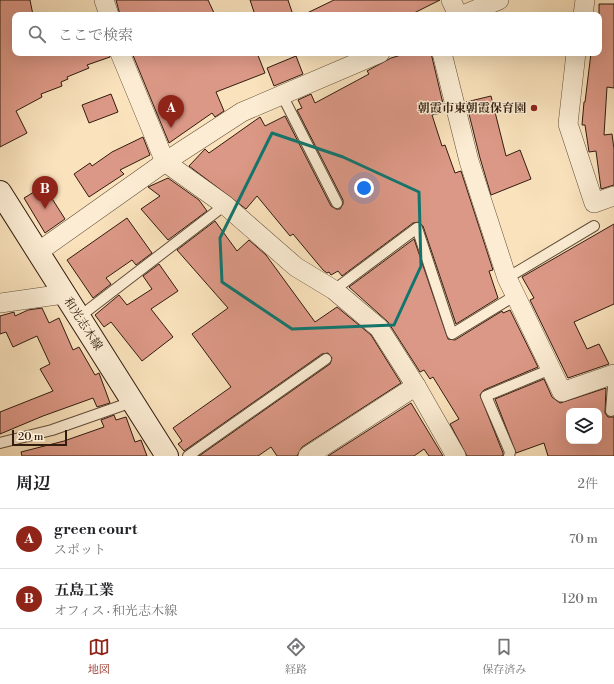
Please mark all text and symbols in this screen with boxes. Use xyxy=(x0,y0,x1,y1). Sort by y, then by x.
search box xyxy=(12,12,602,56)
icon: search xyxy=(26,23,48,45)
text: ここで検索 xyxy=(58,26,133,45)
pin: A xyxy=(158,95,184,128)
place label: 朝霞市東朝霞保育園 xyxy=(418,101,526,116)
marker: 朝霞市東朝霞保育園 xyxy=(529,103,539,113)
pin: B xyxy=(32,176,58,209)
your location xyxy=(354,178,374,198)
street label: 和光志木線 xyxy=(60,295,106,353)
map controls xyxy=(566,408,602,444)
button: layers xyxy=(566,408,602,444)
scale bar xyxy=(12,428,67,447)
text: 20 m xyxy=(18,430,43,444)
text: 周辺 xyxy=(16,473,50,495)
text: 2件 xyxy=(578,476,598,492)
text: green court xyxy=(54,520,137,539)
text: A xyxy=(24,531,34,547)
text: 70 m xyxy=(569,531,598,547)
text: スポット xyxy=(54,542,106,558)
text: 五島工業 xyxy=(54,581,114,600)
text: B xyxy=(24,591,34,607)
text: 120 m xyxy=(562,591,598,607)
text: オフィス · 和光志木線 xyxy=(54,603,177,619)
tab: 地図 xyxy=(88,636,110,677)
tab: 経路 xyxy=(285,636,307,677)
tab: 保存済み xyxy=(482,636,526,677)

